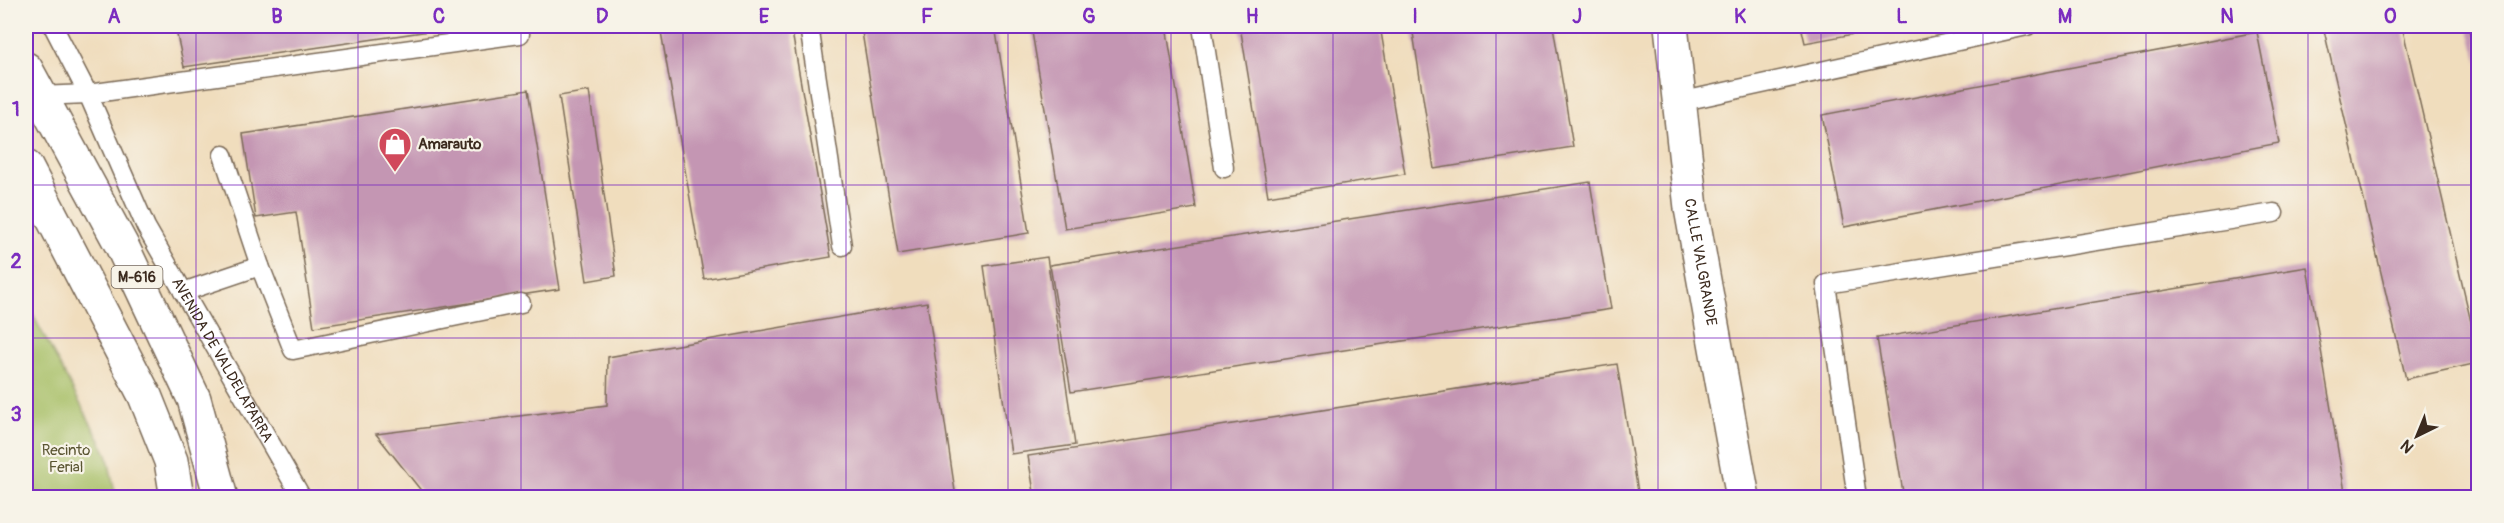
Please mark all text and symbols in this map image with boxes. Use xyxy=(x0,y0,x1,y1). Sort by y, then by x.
text: A xyxy=(108,4,121,29)
text: B xyxy=(271,4,283,29)
text: C xyxy=(433,4,445,29)
text: D xyxy=(596,4,609,29)
text: E xyxy=(759,4,770,29)
text: F xyxy=(921,4,933,29)
text: G xyxy=(1082,4,1096,29)
text: H xyxy=(1246,4,1259,29)
text: I xyxy=(1412,4,1418,29)
text: J xyxy=(1572,4,1582,29)
text: K xyxy=(1734,4,1746,29)
text: L xyxy=(1896,4,1908,29)
text: M xyxy=(2058,4,2072,29)
text: N xyxy=(2220,4,2234,29)
text: O xyxy=(2384,4,2397,29)
text: 1 xyxy=(12,97,20,122)
shop icon: Amarauto xyxy=(377,126,413,173)
place label: Amarauto xyxy=(418,135,481,154)
street label: CALLE VALGRANDE xyxy=(1681,198,1721,327)
text: 2 xyxy=(10,249,22,274)
road number: M-616 xyxy=(112,266,162,288)
street label: AVENIDA DE VALDELAPARRA xyxy=(168,274,278,446)
text: 3 xyxy=(10,402,22,427)
north arrow xyxy=(2387,406,2447,466)
text: N xyxy=(2397,435,2418,457)
park label: Recinto Ferial xyxy=(42,441,90,477)

